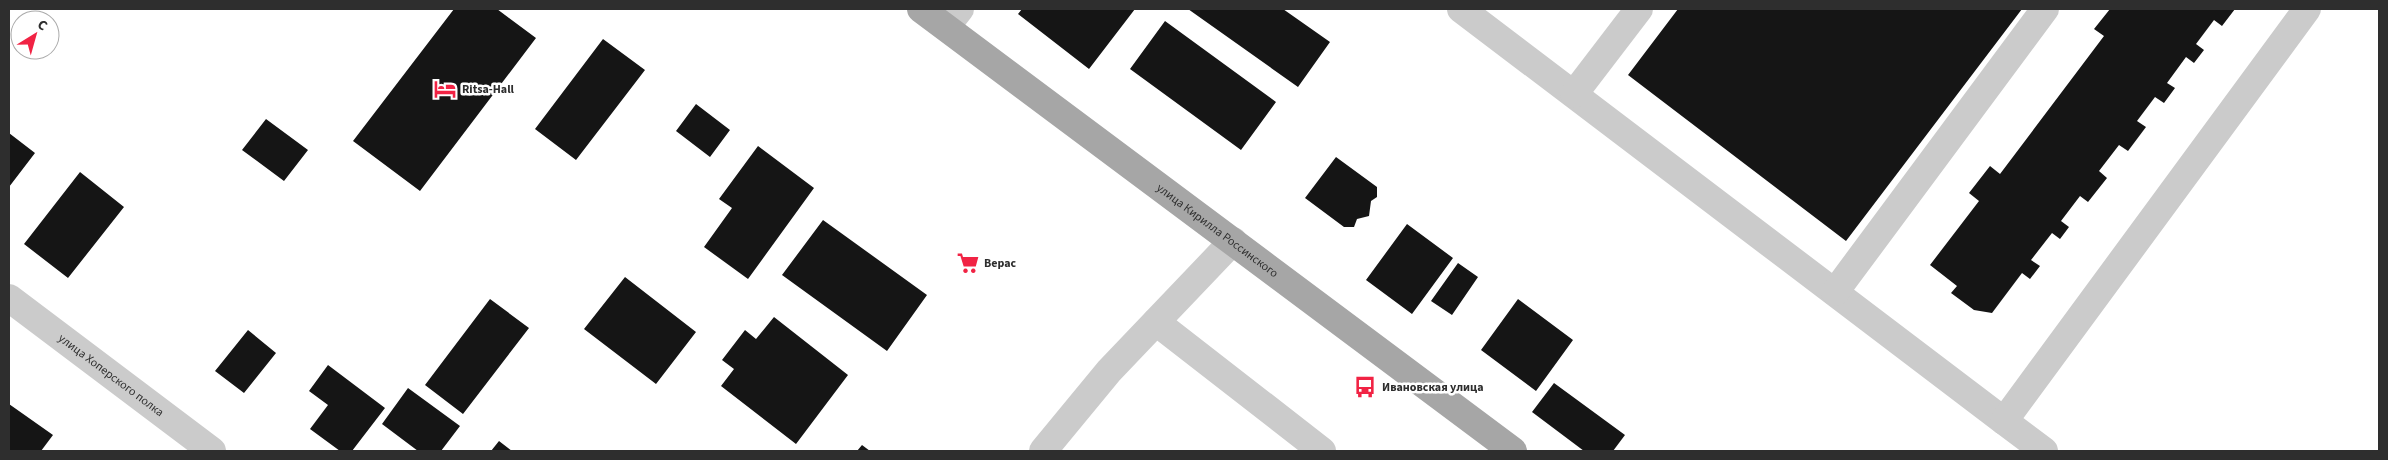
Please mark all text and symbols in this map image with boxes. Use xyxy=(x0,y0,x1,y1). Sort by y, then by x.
north arrow xyxy=(10,10,60,60)
text: С xyxy=(33,15,51,36)
hotel icon: Ritsa-Hall xyxy=(432,76,458,102)
place label: Ritsa-Hall xyxy=(462,81,515,98)
street label: улица Кирилла Россинского xyxy=(1153,180,1282,282)
supermarket icon: Верас xyxy=(955,250,981,276)
place label: Верас xyxy=(984,255,1017,272)
street label: улица Хоперского полка xyxy=(55,330,167,421)
bus stop icon: Ивановская улица xyxy=(1352,374,1378,400)
place label: Ивановская улица xyxy=(1382,379,1484,396)

